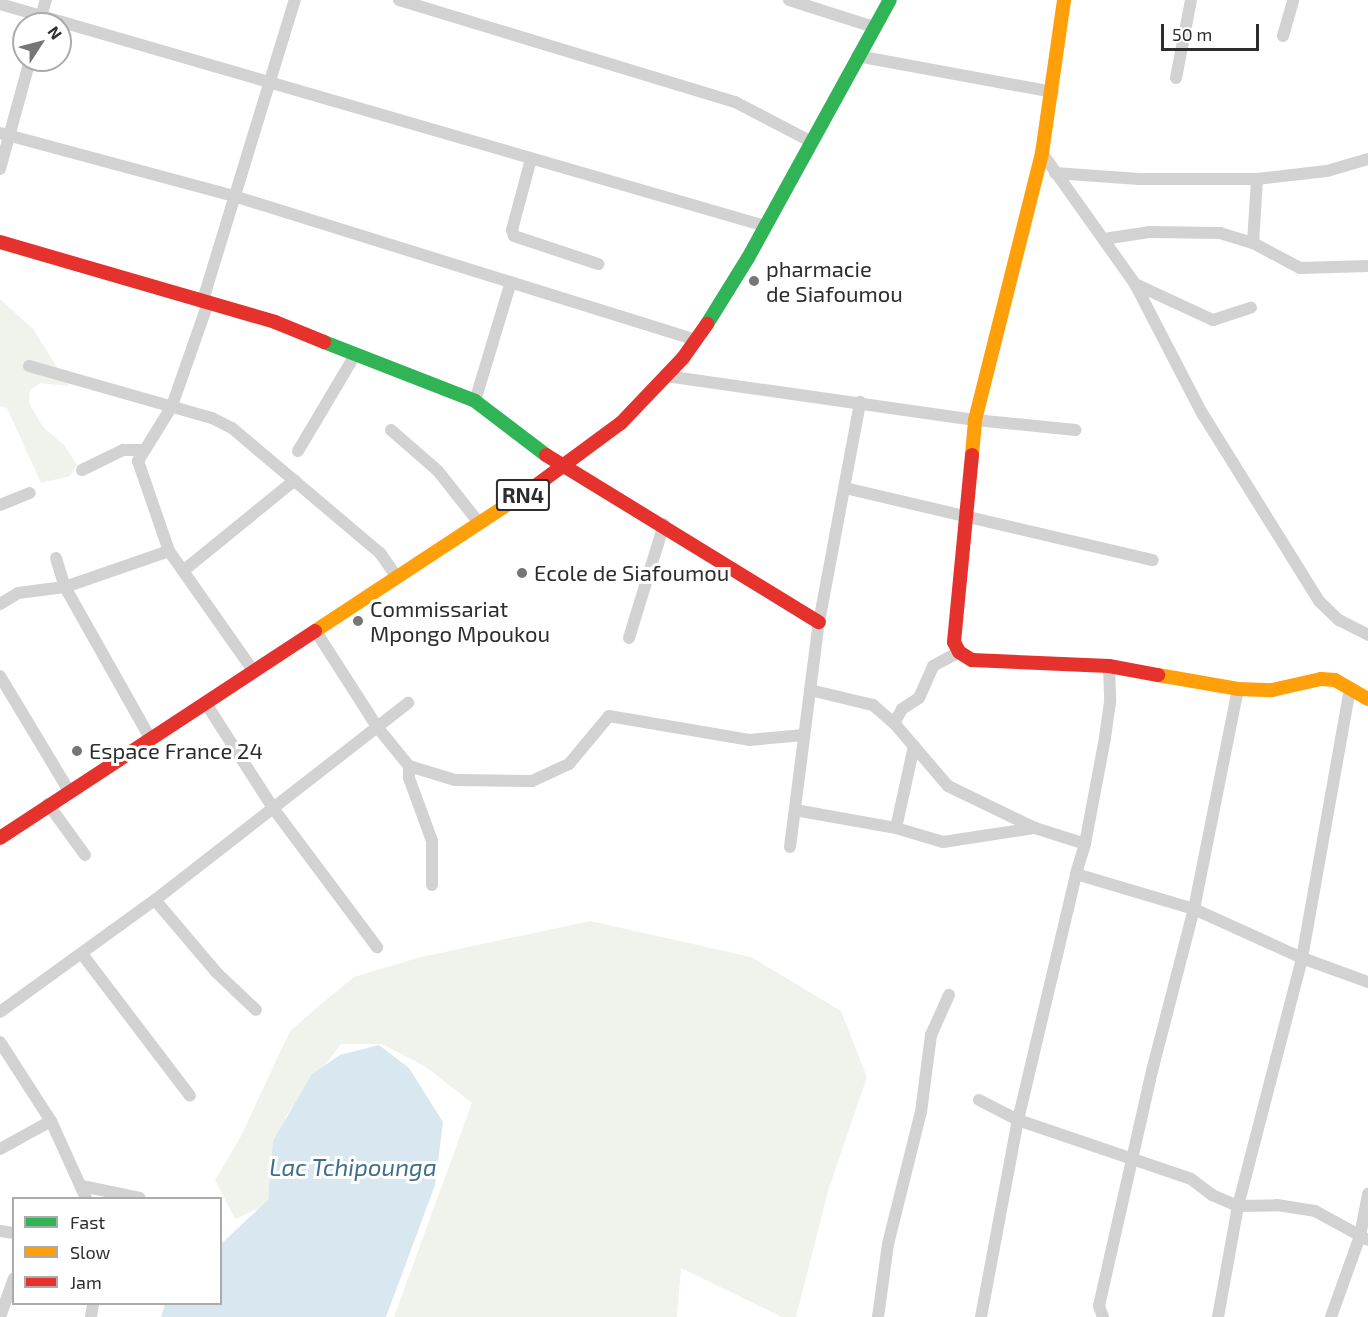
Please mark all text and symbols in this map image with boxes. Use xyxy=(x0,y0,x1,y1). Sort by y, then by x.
north arrow xyxy=(12,12,72,72)
scale bar xyxy=(1164,12,1262,50)
text: N xyxy=(44,22,66,43)
text: 50 m xyxy=(1172,23,1212,45)
place label: pharmacie de Siafoumou xyxy=(766,255,903,306)
marker: pharmacie de Siafoumou xyxy=(747,274,761,288)
road number: RN4 xyxy=(494,477,552,513)
place label: Ecole de Siafoumou xyxy=(534,560,729,586)
marker: Ecole de Siafoumou xyxy=(515,566,529,580)
place label: Commissariat Mpongo Mpoukou xyxy=(370,595,550,646)
marker: Commissariat Mpongo Mpoukou xyxy=(351,614,365,628)
place label: Espace France 24 xyxy=(89,738,263,764)
marker: Espace France 24 xyxy=(70,744,84,758)
water label: Lac Tchipounga xyxy=(269,1153,437,1181)
legend xyxy=(12,1197,222,1305)
text: Fast xyxy=(70,1211,105,1233)
text: Slow xyxy=(70,1241,110,1263)
text: Jam xyxy=(70,1271,102,1293)

